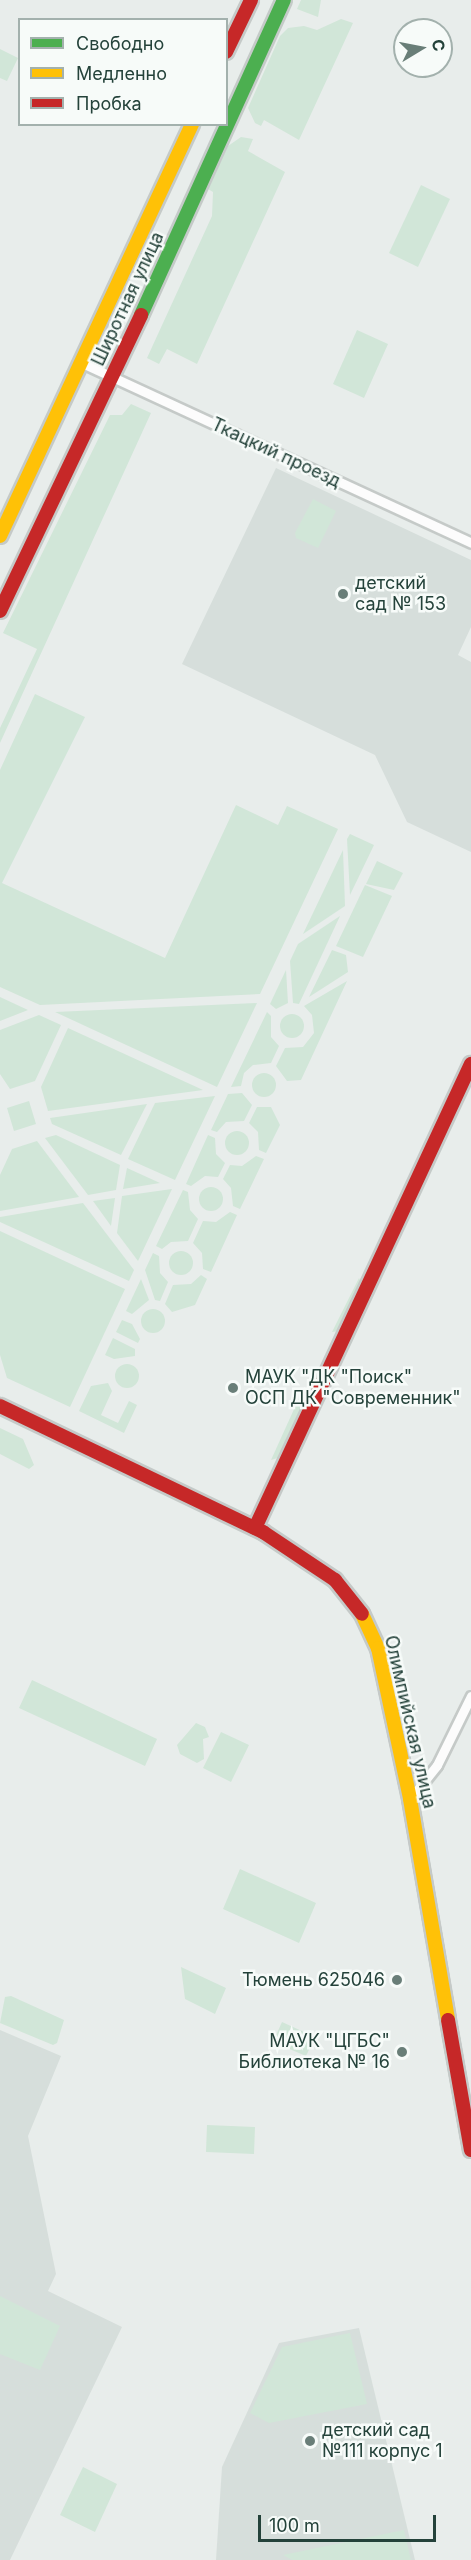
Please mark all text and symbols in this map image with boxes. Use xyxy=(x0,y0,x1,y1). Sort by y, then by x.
legend xyxy=(18,18,228,126)
north arrow xyxy=(393,18,453,78)
text: Свободно xyxy=(76,33,164,54)
text: С xyxy=(428,38,450,53)
text: Медленно xyxy=(76,63,167,84)
text: Пробка xyxy=(76,93,142,114)
street label: Широтная улица xyxy=(88,229,168,369)
street label: Ткацкий проезд xyxy=(208,414,344,492)
place label: детский сад № 153 xyxy=(355,573,446,616)
marker: детский сад № 153 xyxy=(336,587,350,601)
place label: МАУК "ДК "Поиск" ОСП ДК "Современник" xyxy=(245,1367,461,1410)
marker: МАУК "ДК "Поиск" ОСП ДК "Современник" xyxy=(226,1381,240,1395)
street label: Олимпийская улица xyxy=(380,1633,440,1811)
place label: Тюмень 625046 xyxy=(242,1969,385,1991)
marker: Тюмень 625046 xyxy=(390,1973,404,1987)
place label: МАУК "ЦГБС" Библиотека № 16 xyxy=(239,2031,390,2074)
marker: МАУК "ЦГБС" Библиотека № 16 xyxy=(395,2045,409,2059)
place label: детский сад №111 корпус 1 xyxy=(322,2420,443,2462)
marker: детский сад №111 корпус 1 xyxy=(303,2434,317,2448)
scale bar xyxy=(261,2503,440,2541)
text: 100 m xyxy=(269,2515,320,2536)

